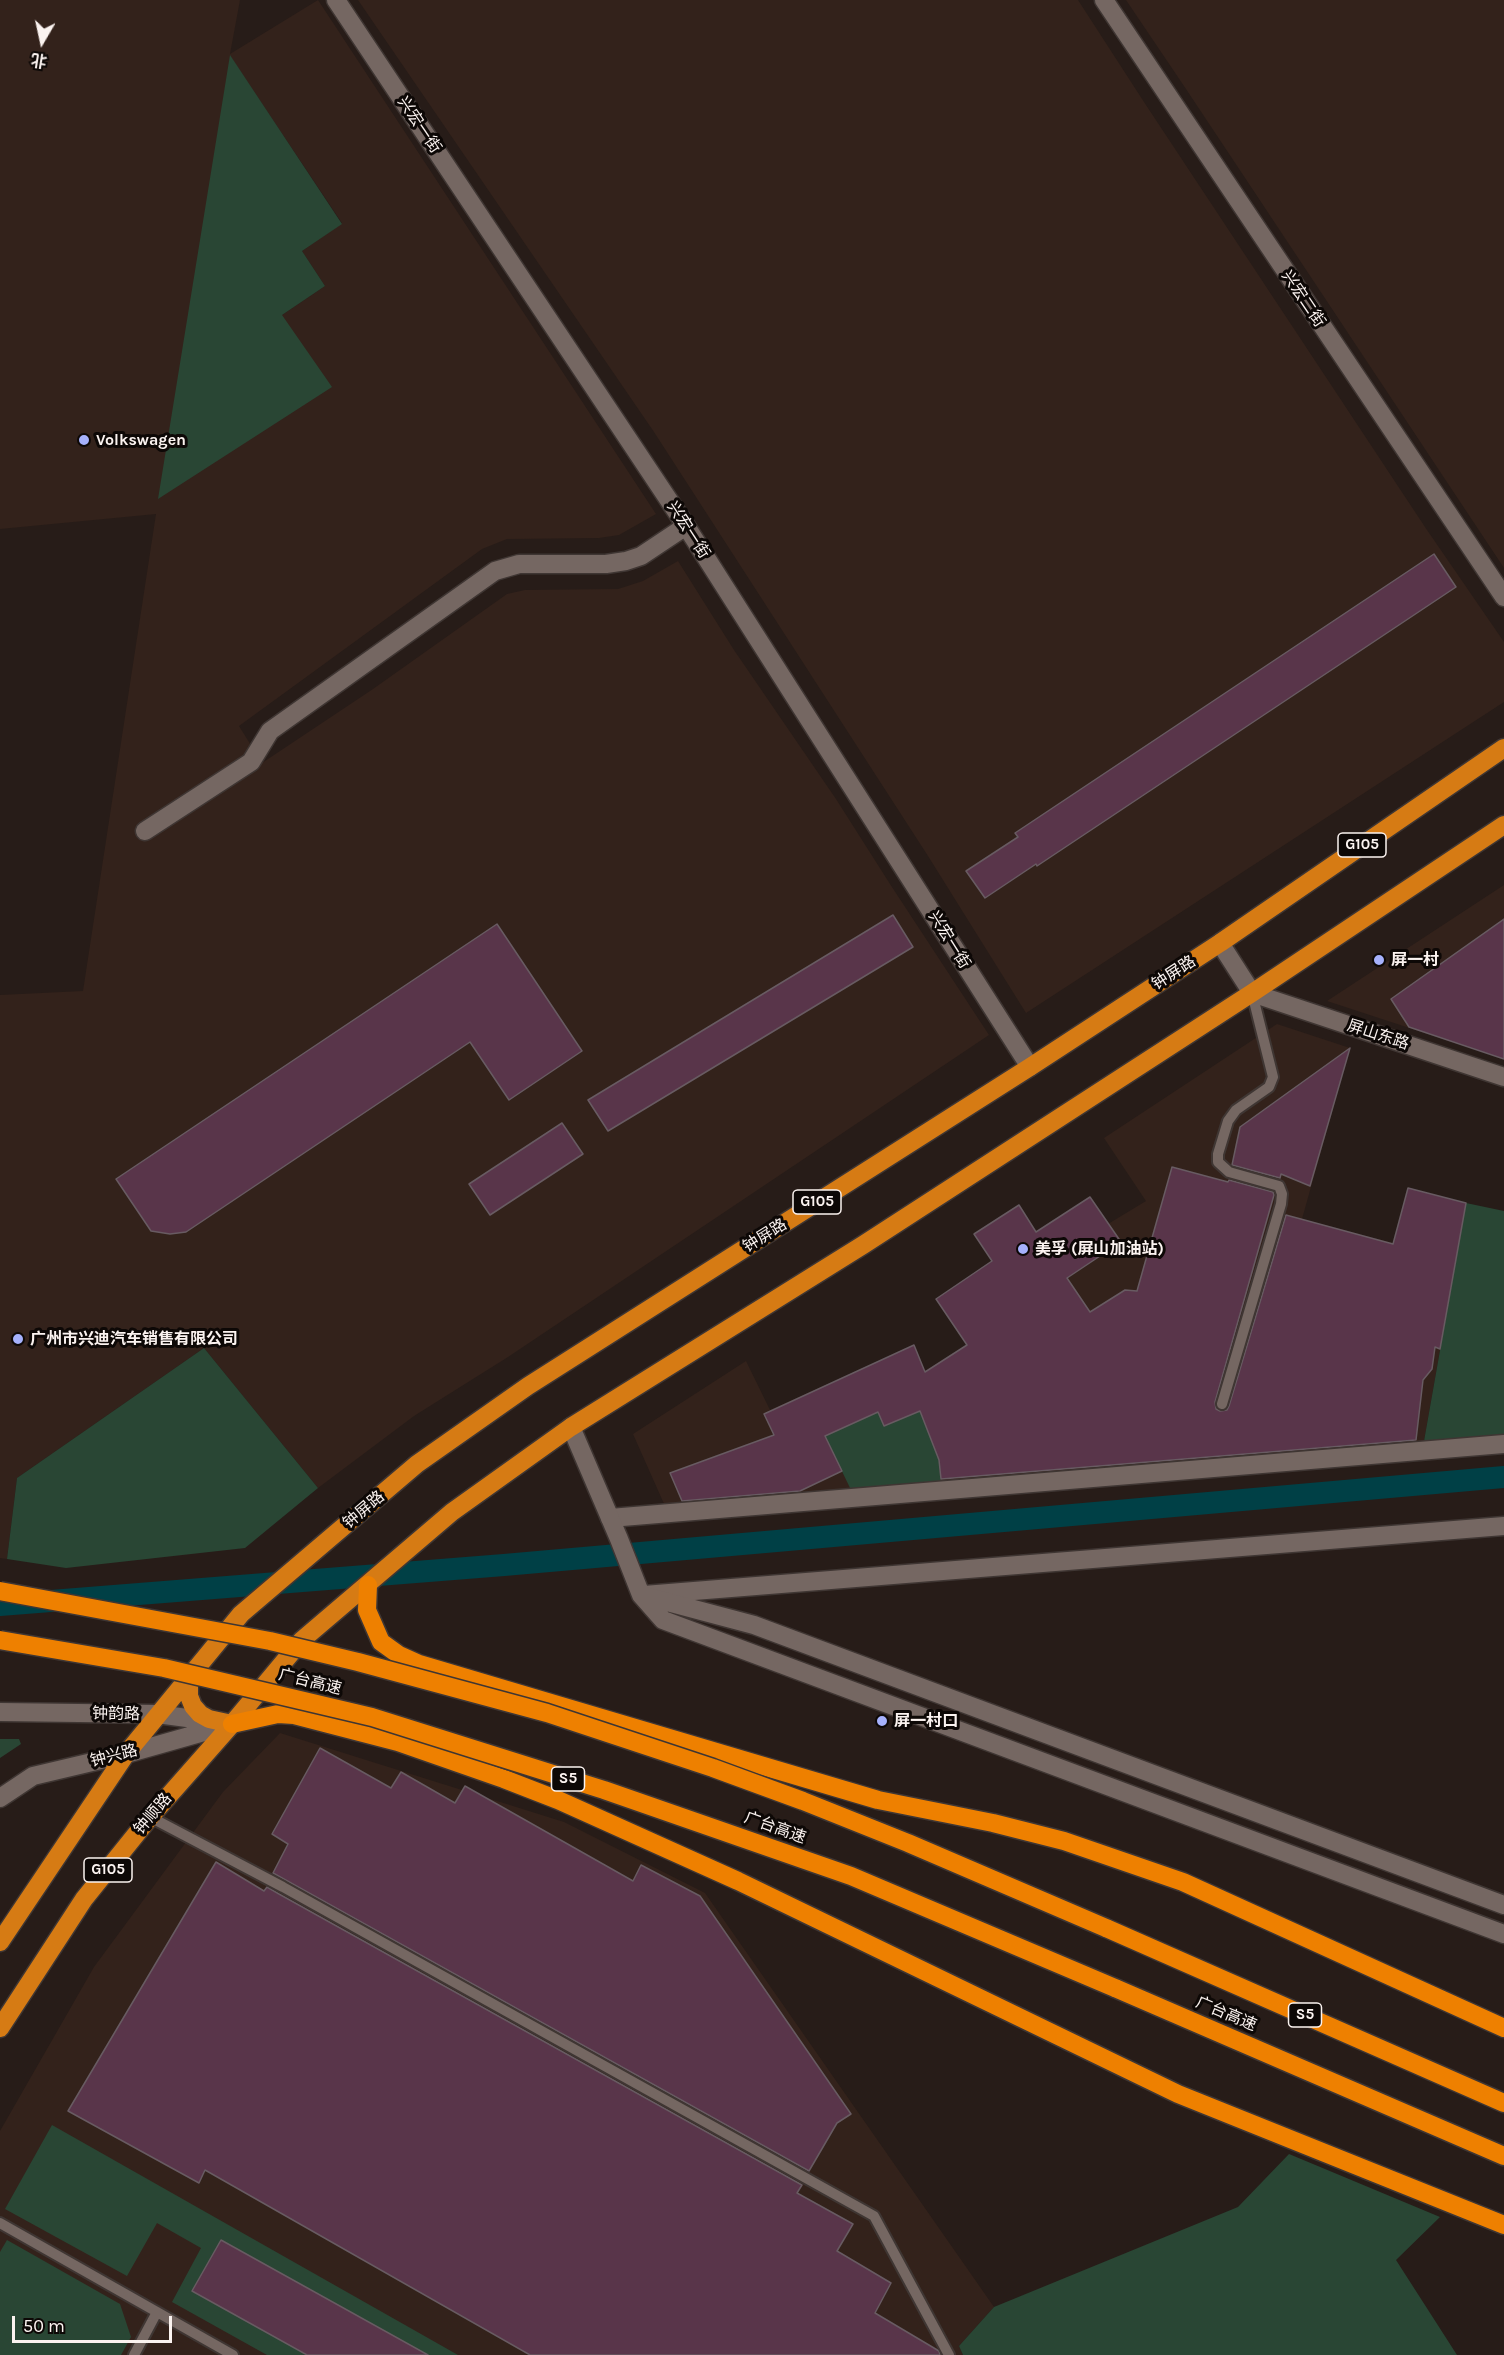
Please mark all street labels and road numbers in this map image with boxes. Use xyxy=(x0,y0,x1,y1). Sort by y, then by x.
street label: 兴宏一街 xyxy=(393,93,445,157)
street label: 兴宏二街 xyxy=(1277,267,1329,331)
street label: 兴宏一街 xyxy=(663,498,713,562)
road number: G105 xyxy=(1338,833,1386,857)
street label: 兴宏一街 xyxy=(924,908,974,972)
street label: 钟屏路 xyxy=(1149,952,1199,994)
street label: 屏山东路 xyxy=(1345,1016,1411,1054)
road number: G105 xyxy=(793,1190,841,1214)
street label: 钟屏路 xyxy=(740,1215,790,1257)
street label: 钟屏路 xyxy=(339,1487,389,1533)
street label: 广台高速 xyxy=(277,1665,343,1699)
street label: 钟韵路 xyxy=(92,1704,140,1724)
street label: 钟兴路 xyxy=(88,1741,140,1771)
road number: S5 xyxy=(552,1767,584,1791)
street label: 钟顺路 xyxy=(130,1789,176,1839)
street label: 广台高速 xyxy=(742,1808,808,1848)
road number: G105 xyxy=(84,1858,132,1882)
street label: 广台高速 xyxy=(1193,1993,1259,2035)
road number: S5 xyxy=(1288,2003,1322,2027)

